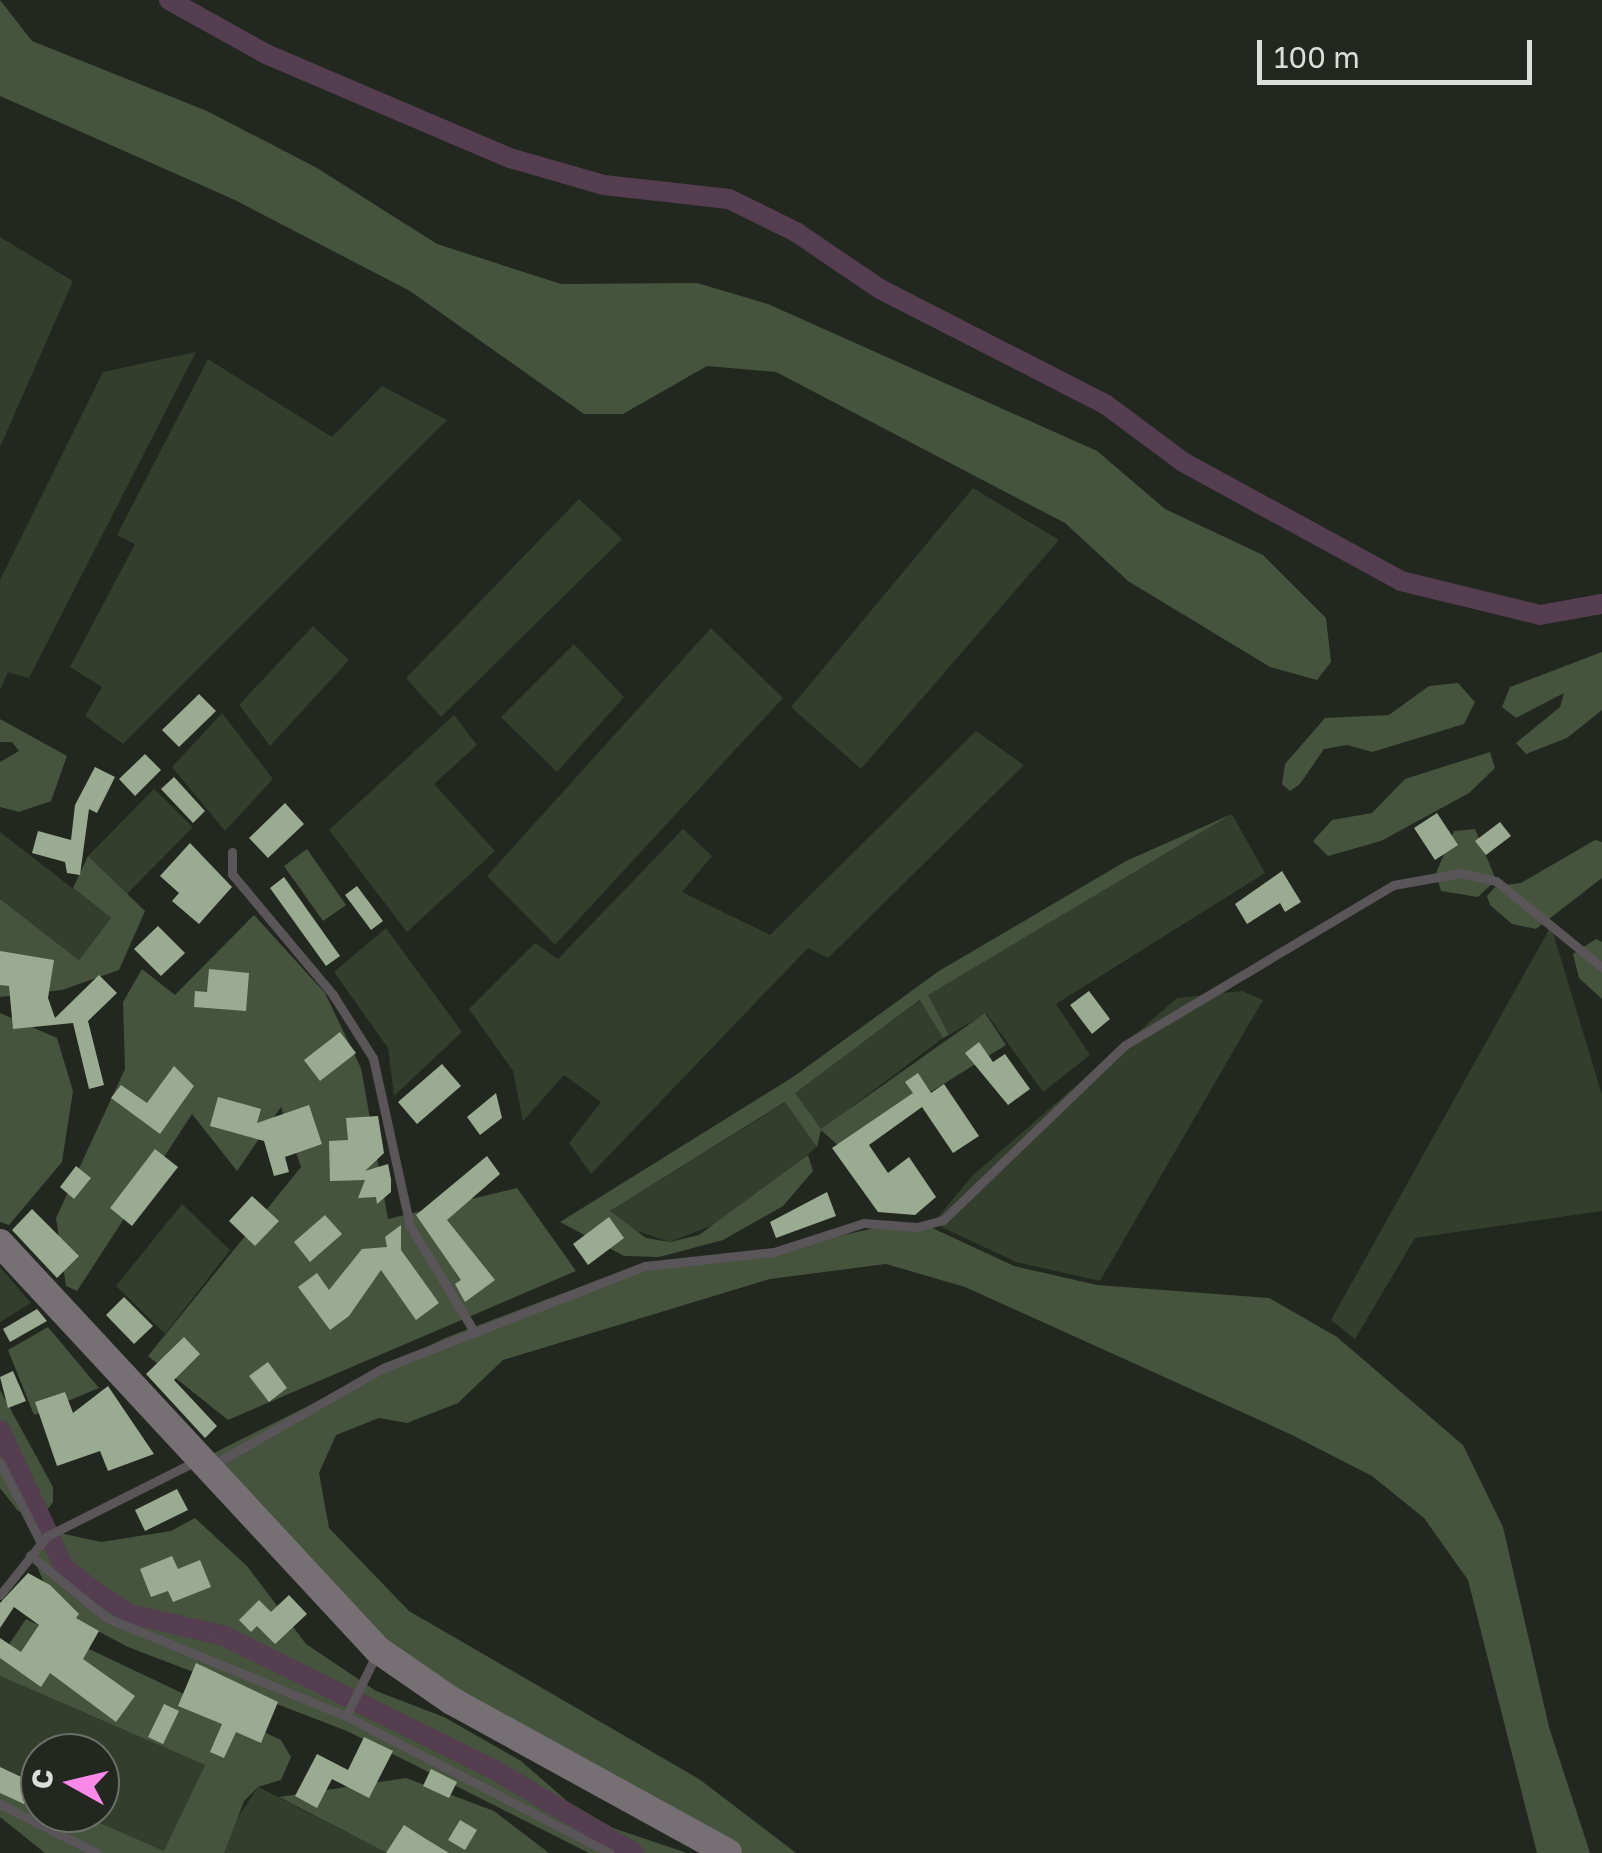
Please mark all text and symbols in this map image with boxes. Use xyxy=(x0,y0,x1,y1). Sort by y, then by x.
scale bar xyxy=(1262,20,1537,82)
text: 100 m xyxy=(1274,39,1360,75)
north arrow xyxy=(20,1733,120,1833)
text: С xyxy=(24,1767,59,1791)

